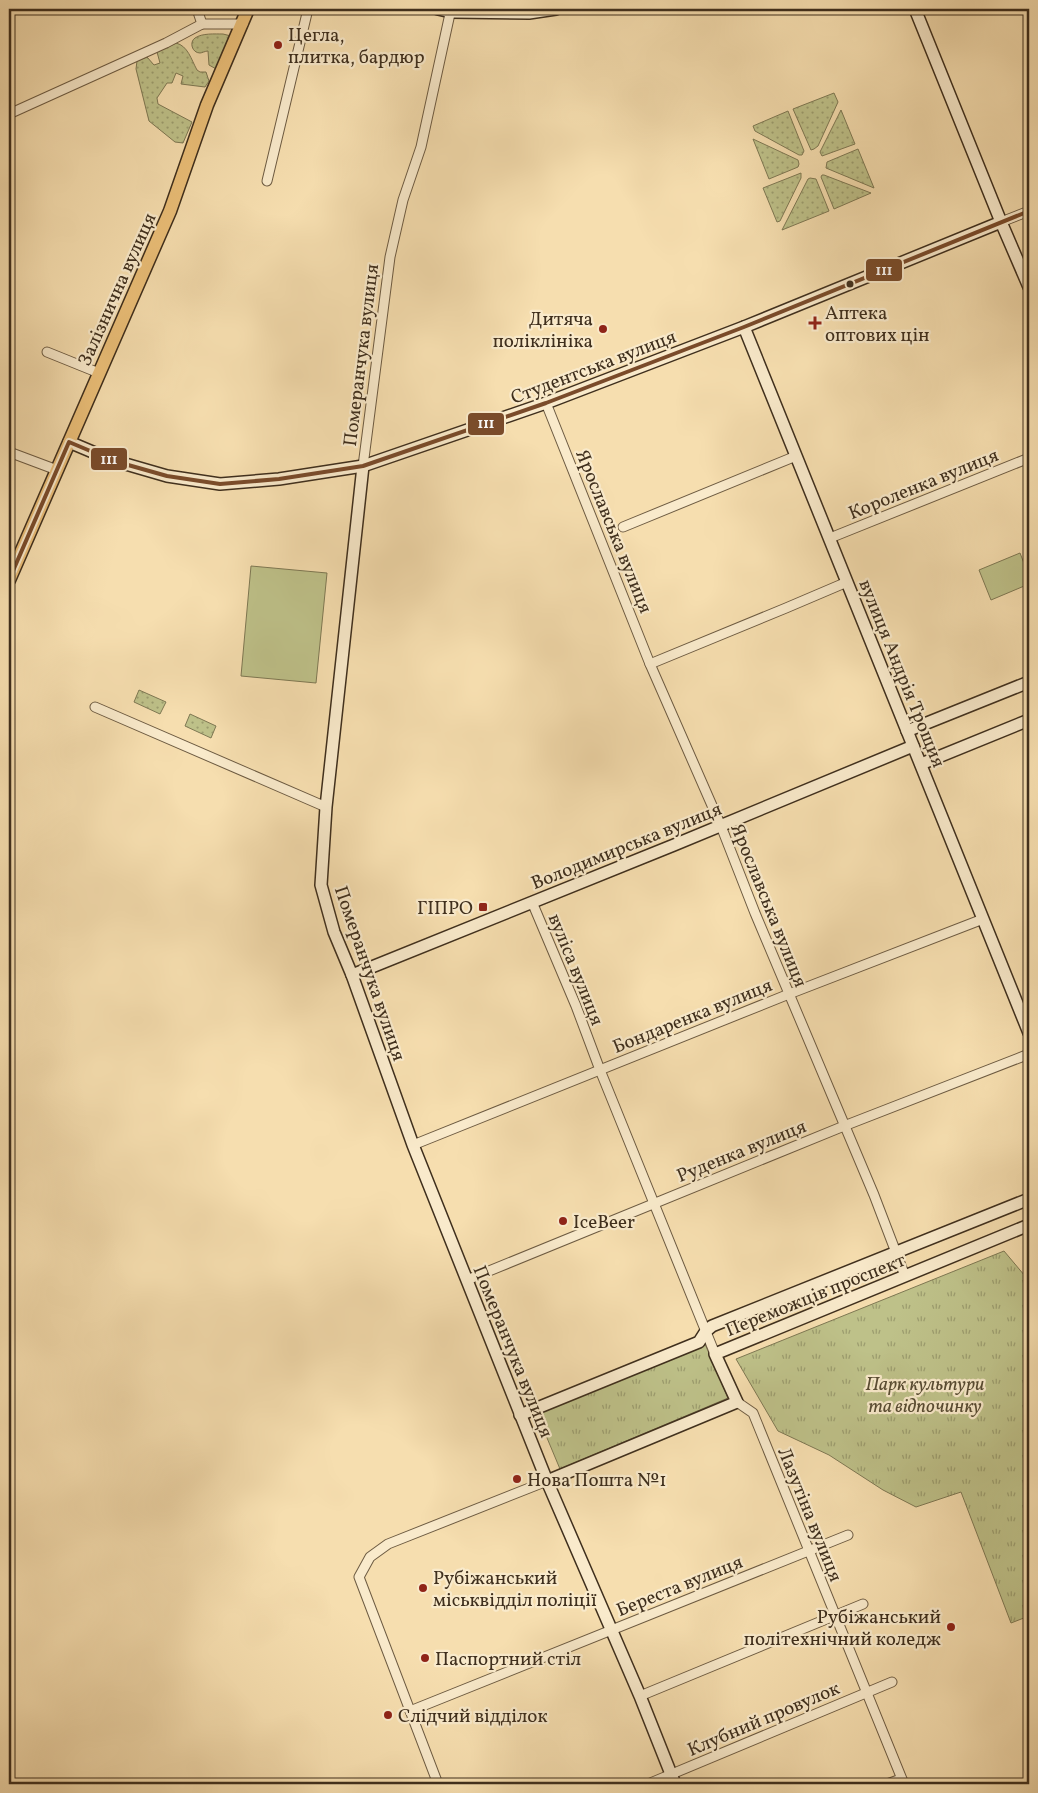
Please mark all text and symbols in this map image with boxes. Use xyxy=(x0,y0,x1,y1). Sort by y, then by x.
place label: Цегла, плитка, бардюр xyxy=(288,23,425,71)
marker: Цегла, плитка, бардюр xyxy=(272,39,284,51)
street label: Залізнична вулиця xyxy=(72,209,163,370)
line badge: 111 xyxy=(865,258,903,282)
street label: Померанчука вулиця xyxy=(338,262,386,448)
text: 111 xyxy=(876,262,892,281)
unlabelled marker xyxy=(845,279,855,289)
place label: Аптека оптових цін xyxy=(825,301,930,349)
place label: Дитяча поліклініка xyxy=(493,307,593,355)
marker: Аптека оптових цін xyxy=(809,317,821,329)
marker: Дитяча поліклініка xyxy=(597,323,609,335)
street label: Студентська вулиця xyxy=(507,324,680,411)
line badge: 111 xyxy=(467,412,505,436)
text: 111 xyxy=(478,415,494,434)
street label: Короленка вулиця xyxy=(845,443,1003,527)
street label: Ярославська вулиця xyxy=(568,446,658,618)
line badge: 111 xyxy=(90,447,128,471)
text: 111 xyxy=(101,451,117,470)
street label: вулиця Андрія Трощия xyxy=(851,576,951,772)
street label: Володимирська вулиця xyxy=(528,797,726,897)
street label: Ярославська вулиця xyxy=(723,820,813,992)
street label: Померанчука вулиця xyxy=(327,883,411,1065)
place label: ГІПРО xyxy=(417,896,473,922)
marker: ГІПРО xyxy=(477,901,489,913)
street label: вуліса вулиця xyxy=(541,910,609,1030)
street label: Бондаренка вулиця xyxy=(609,973,777,1061)
street label: Руденка вулиця xyxy=(673,1114,811,1190)
place label: IceBeer xyxy=(573,1210,635,1236)
marker: IceBeer xyxy=(557,1215,569,1227)
street label: Переможців проспект xyxy=(722,1248,910,1344)
street label: Померанчука вулиця xyxy=(466,1262,559,1442)
park label: Парк культури та відпочинку xyxy=(866,1372,985,1420)
street label: Лазутіна вулиця xyxy=(770,1444,848,1586)
place label: Нова Пошта №1 xyxy=(527,1468,667,1494)
marker: Нова Пошта №1 xyxy=(511,1473,523,1485)
street label: Береста вулиця xyxy=(613,1550,747,1624)
place label: Рубіжанський міськвідділ поліції xyxy=(433,1566,597,1614)
marker: Рубіжанський міськвідділ поліції xyxy=(417,1582,429,1594)
place label: Рубіжанський політехнічний коледж xyxy=(744,1605,941,1653)
marker: Рубіжанський політехнічний коледж xyxy=(945,1621,957,1633)
place label: Паспортний стіл xyxy=(435,1647,581,1673)
marker: Паспортний стіл xyxy=(419,1652,431,1664)
street label: Клубний провулок xyxy=(684,1676,844,1764)
place label: Слідчий відділок xyxy=(398,1704,548,1730)
marker: Слідчий відділок xyxy=(382,1709,394,1721)

